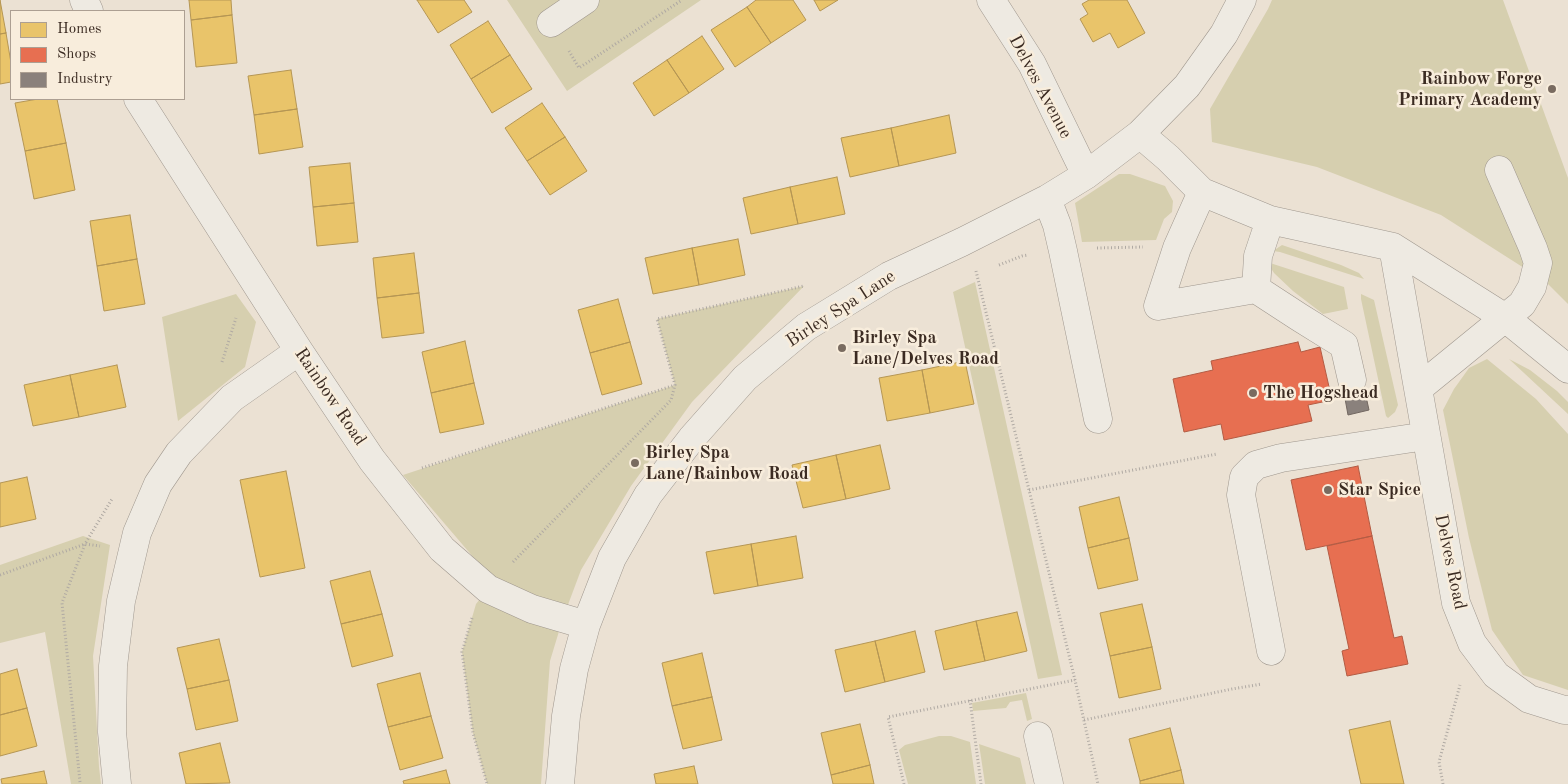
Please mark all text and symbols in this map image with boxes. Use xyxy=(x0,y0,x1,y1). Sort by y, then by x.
legend xyxy=(10,10,185,100)
text: Homes xyxy=(57,22,102,37)
street label: Delves Avenue xyxy=(1004,32,1076,142)
text: Shops xyxy=(57,47,96,62)
place label: Rainbow Forge Primary Academy xyxy=(1398,68,1542,110)
text: Industry xyxy=(57,72,113,87)
marker: Rainbow Forge Primary Academy xyxy=(1546,83,1558,95)
street label: Birley Spa Lane xyxy=(782,266,900,352)
place label: Birley Spa Lane/Delves Road xyxy=(852,327,999,369)
marker: Birley Spa Lane/Delves Road xyxy=(836,342,848,354)
street label: Rainbow Road xyxy=(289,344,371,450)
place label: The Hogshead xyxy=(1263,382,1379,404)
marker: The Hogshead xyxy=(1247,387,1259,399)
place label: Birley Spa Lane/Rainbow Road xyxy=(645,442,809,484)
marker: Birley Spa Lane/Rainbow Road xyxy=(629,457,641,469)
place label: Star Spice xyxy=(1338,479,1421,501)
marker: Star Spice xyxy=(1322,484,1334,496)
street label: Delves Road xyxy=(1429,512,1471,612)

